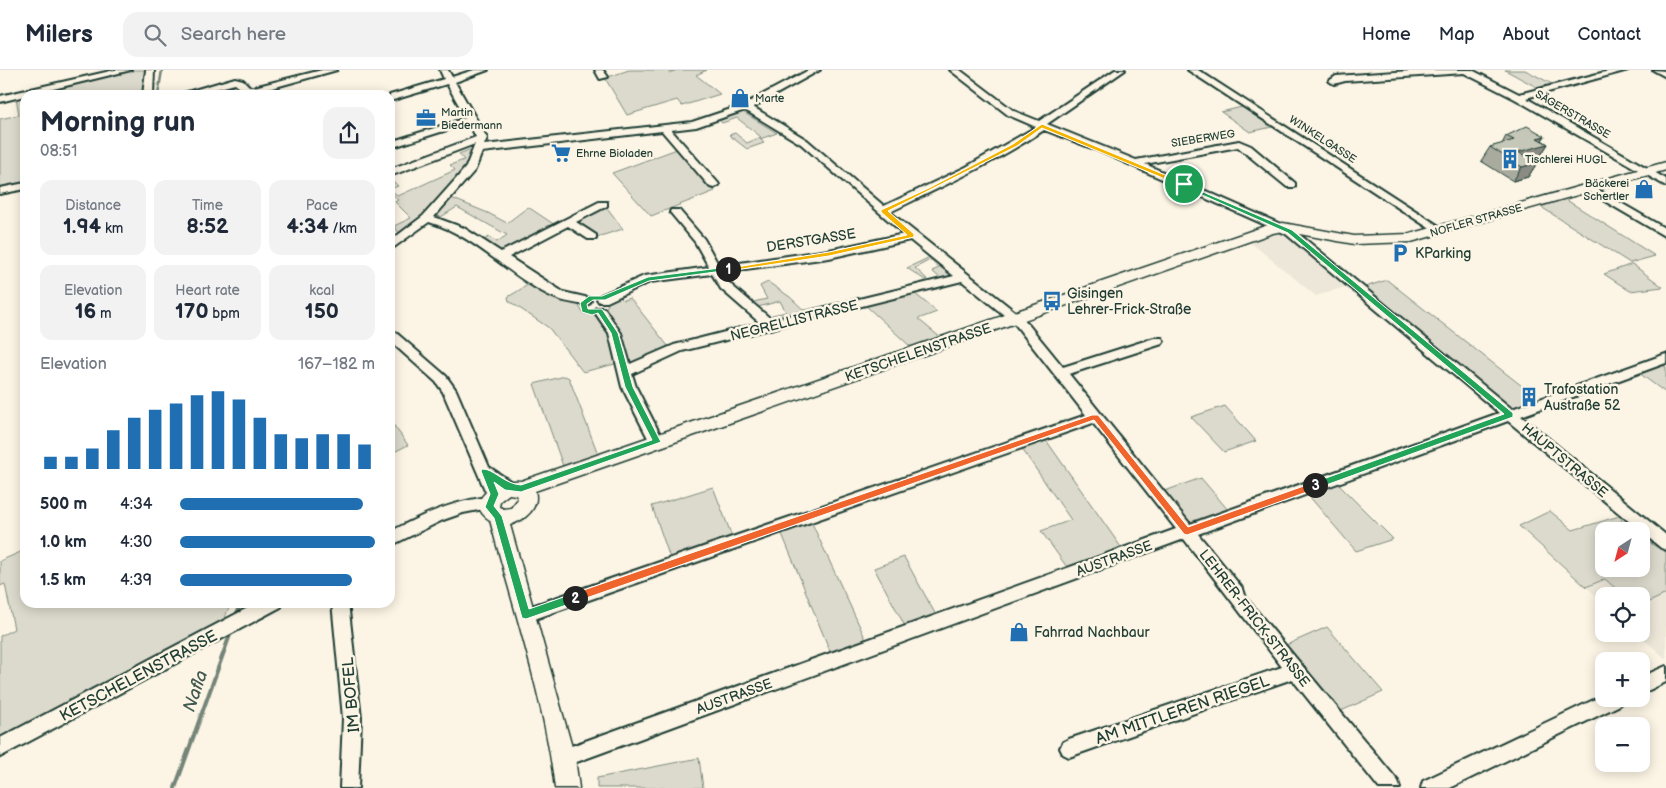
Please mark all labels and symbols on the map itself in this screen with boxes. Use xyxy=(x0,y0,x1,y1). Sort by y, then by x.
shop icon: Marte xyxy=(729,87,751,109)
street label: SÄGERSTRASSE xyxy=(1533,87,1613,141)
place label: Marte xyxy=(755,92,785,105)
place label: Martin Biedermann xyxy=(441,106,502,132)
office icon: Martin Biedermann xyxy=(415,107,437,129)
street label: WINKELGASSE xyxy=(1287,113,1359,166)
street label: SIEBERWEG xyxy=(1170,127,1236,150)
supermarket icon: Ehrne Bioladen xyxy=(550,142,572,164)
place label: Ehrne Bioladen xyxy=(576,147,653,160)
building icon: Tischlerei HUGL xyxy=(1499,148,1521,170)
place label: Tischlerei HUGL xyxy=(1525,153,1607,166)
pin xyxy=(1163,163,1205,205)
place label: Bäckerei Schertler xyxy=(1584,177,1630,203)
shop icon: Bäckerei Schertler xyxy=(1633,178,1655,200)
street label: NOFLER STRASSE xyxy=(1428,201,1524,240)
street label: DERSTGASSE xyxy=(765,225,857,256)
parking icon: KParking xyxy=(1389,242,1411,264)
place label: KParking xyxy=(1415,245,1471,262)
pin: 1 xyxy=(716,256,740,282)
place label: Gisingen Lehrer-Frick-Straße xyxy=(1067,285,1191,318)
bus stop icon: Gisingen Lehrer-Frick-Straße xyxy=(1041,290,1063,312)
street label: NEGRELLISTRASSE xyxy=(729,296,860,345)
street label: KETSCHELENSTRASSE xyxy=(843,319,994,386)
place label: Trafostation Austraße 52 xyxy=(1544,381,1621,414)
building icon: Trafostation Austraße 52 xyxy=(1518,386,1540,408)
street label: HAUPTSTRASSE xyxy=(1518,419,1611,501)
pin: 3 xyxy=(1302,472,1328,498)
north arrow xyxy=(1595,522,1650,578)
street label: AUSTRASSE xyxy=(1074,537,1155,580)
street label: LEHRER-FRICK-STRASSE xyxy=(1196,546,1314,690)
pin: 2 xyxy=(562,586,588,610)
shop icon: Fahrrad Nachbaur xyxy=(1008,621,1030,643)
place label: Fahrrad Nachbaur xyxy=(1034,624,1151,641)
street label: KETSCHELENSTRASSE xyxy=(57,627,221,726)
street label: IM BOFEL xyxy=(339,656,364,733)
water label: Nafla xyxy=(179,668,212,715)
street label: AM MITTLEREN RIEGEL xyxy=(1093,671,1273,749)
street label: AUSTRASSE xyxy=(694,675,775,718)

